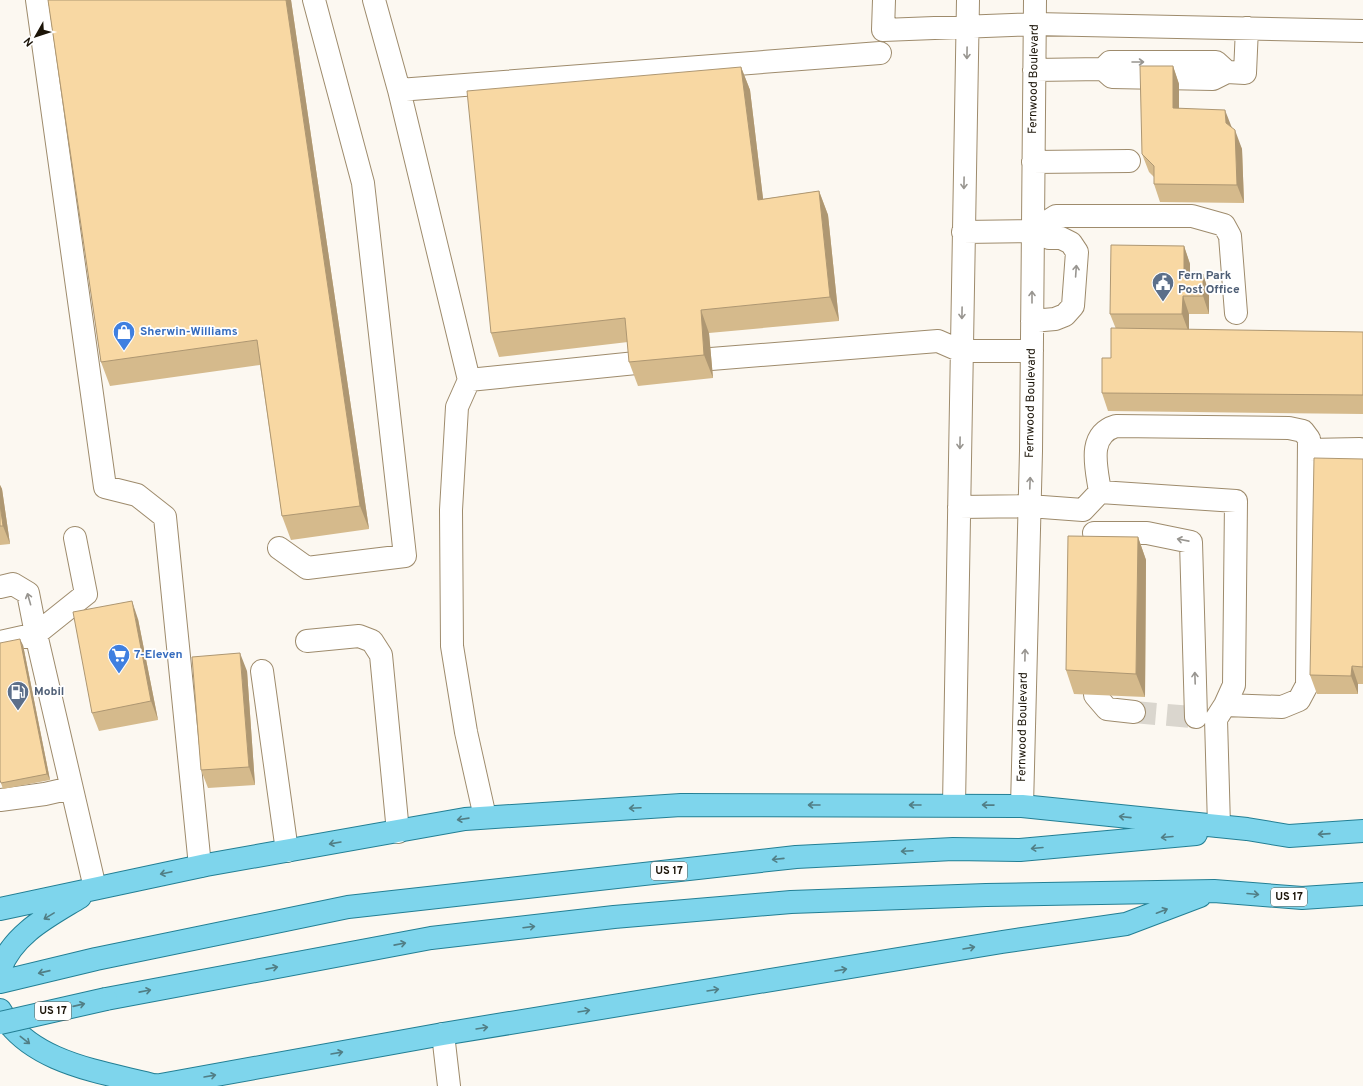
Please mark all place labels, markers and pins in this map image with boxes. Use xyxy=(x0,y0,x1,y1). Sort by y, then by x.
place label: Fern Park Post Office xyxy=(1178,268,1240,298)
public building icon: Fern Park Post Office xyxy=(1150,270,1176,303)
shop icon: Sherwin-Williams xyxy=(111,319,137,352)
place label: Sherwin-Williams xyxy=(140,324,238,340)
supermarket icon: 7-Eleven xyxy=(106,642,132,675)
place label: 7-Eleven xyxy=(134,647,183,663)
fuel station icon: Mobil xyxy=(5,679,31,712)
place label: Mobil xyxy=(34,684,64,700)

